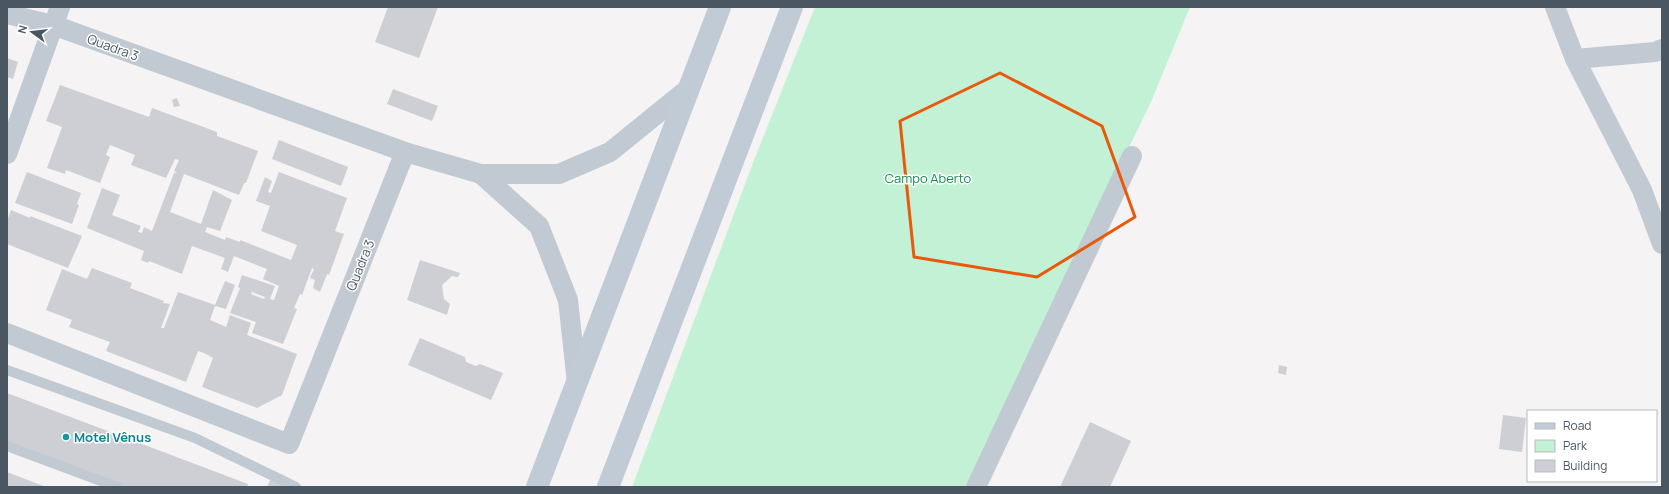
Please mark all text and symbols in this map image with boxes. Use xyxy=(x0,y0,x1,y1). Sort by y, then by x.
north arrow xyxy=(12,12,52,52)
text: N xyxy=(14,23,30,35)
street label: Quadra 3 xyxy=(85,29,141,65)
park label: Campo Aberto xyxy=(885,169,972,187)
street label: Quadra 3 xyxy=(342,237,378,293)
legend xyxy=(1527,410,1657,482)
text: Road xyxy=(1563,417,1591,434)
place label: Motel Vênus xyxy=(74,428,151,446)
marker: Motel Vênus xyxy=(61,432,71,442)
text: Park xyxy=(1563,437,1588,454)
text: Building xyxy=(1563,457,1607,474)

